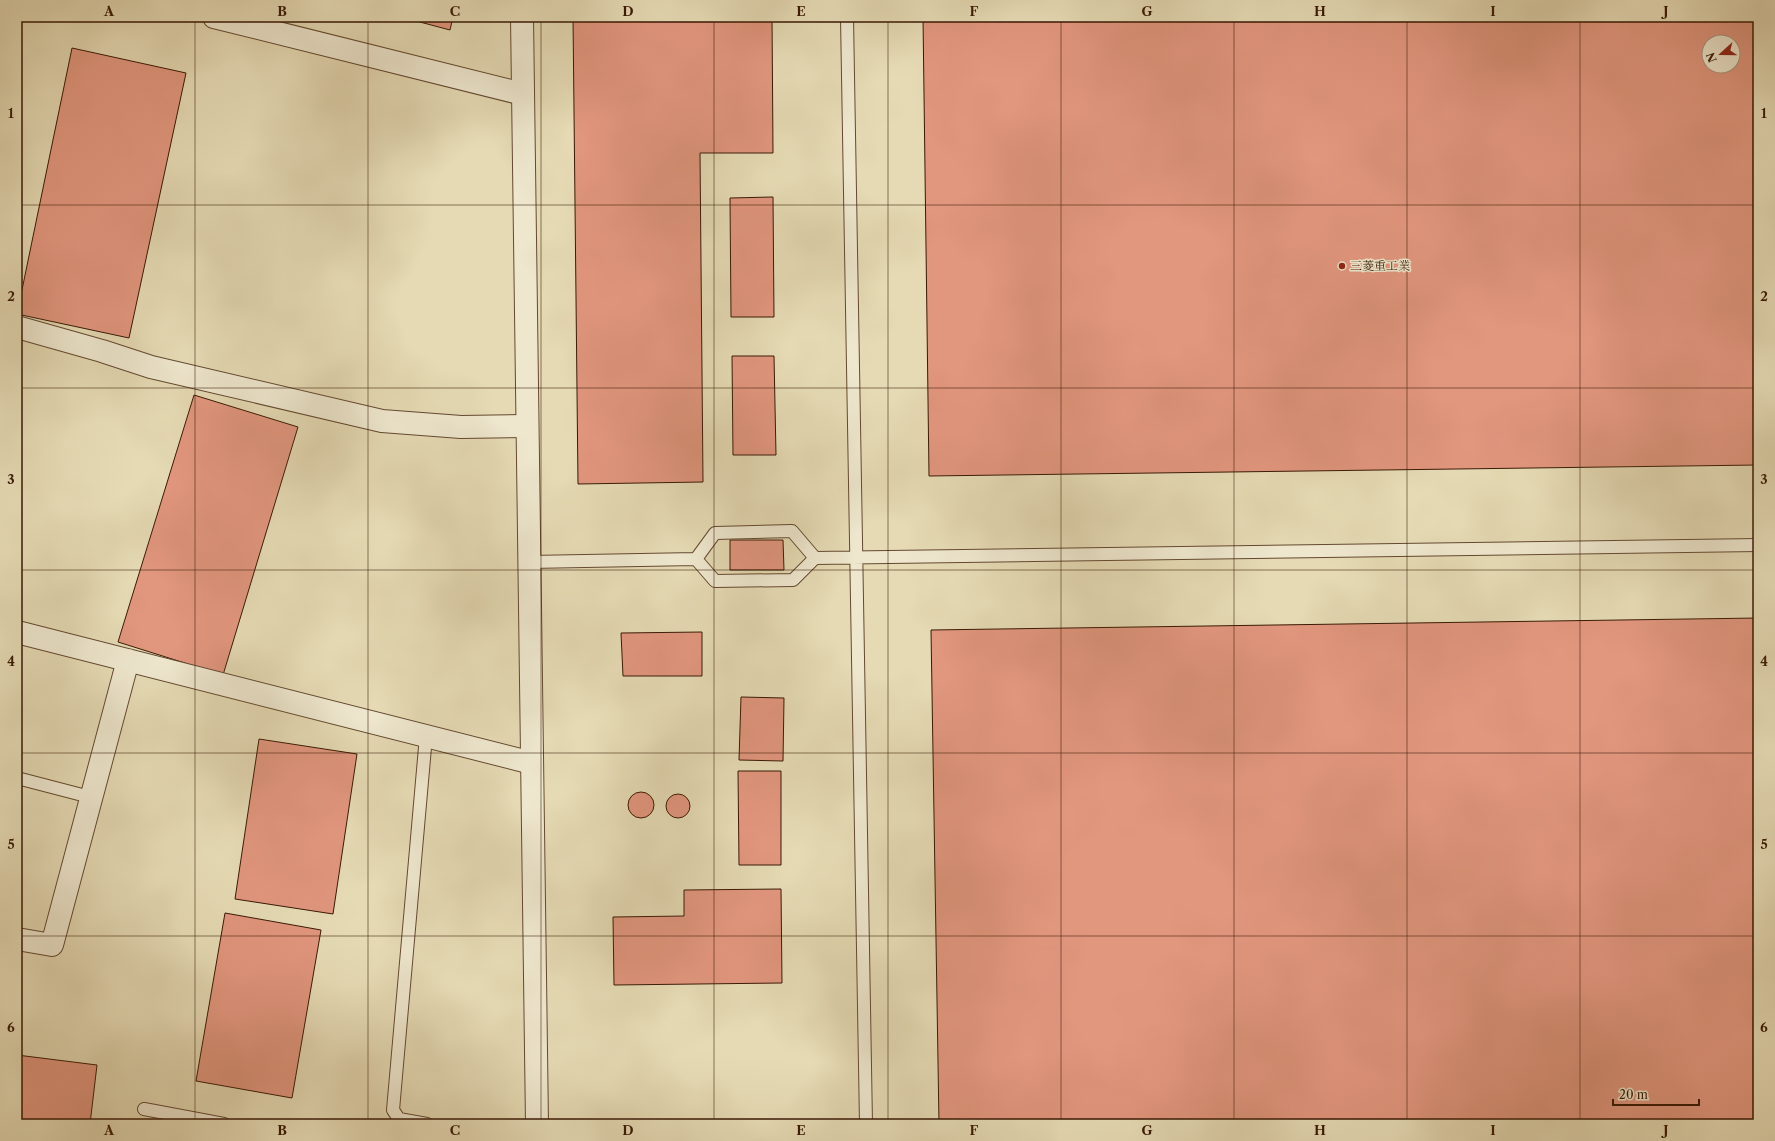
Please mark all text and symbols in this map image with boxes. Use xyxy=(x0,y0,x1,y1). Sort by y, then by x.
text: A xyxy=(103,3,115,19)
text: B xyxy=(277,3,287,19)
text: C xyxy=(450,3,460,19)
text: D xyxy=(622,3,634,19)
text: E xyxy=(796,3,806,19)
text: F xyxy=(970,3,979,19)
text: G xyxy=(1141,3,1153,19)
text: H xyxy=(1314,3,1326,19)
text: I xyxy=(1490,3,1496,19)
text: J xyxy=(1661,3,1669,19)
north arrow xyxy=(1701,34,1741,74)
text: N xyxy=(1703,50,1720,65)
text: 1 xyxy=(8,105,14,121)
text: 1 xyxy=(1761,105,1767,121)
place label: 三菱重工業 xyxy=(1350,258,1410,273)
marker: 三菱重工業 xyxy=(1337,261,1347,271)
text: 2 xyxy=(7,288,15,304)
text: 2 xyxy=(1760,288,1768,304)
text: 3 xyxy=(7,471,15,487)
text: 3 xyxy=(1760,471,1768,487)
text: 4 xyxy=(7,653,15,669)
text: 4 xyxy=(1760,653,1768,669)
text: 5 xyxy=(7,836,15,852)
text: 5 xyxy=(1760,836,1768,852)
text: 6 xyxy=(7,1019,15,1035)
text: 6 xyxy=(1760,1019,1768,1035)
scale bar xyxy=(1613,1081,1699,1107)
text: 20 m xyxy=(1619,1087,1648,1102)
text: A xyxy=(103,1122,115,1138)
text: B xyxy=(277,1122,287,1138)
text: C xyxy=(450,1122,460,1138)
text: D xyxy=(622,1122,634,1138)
text: E xyxy=(796,1122,806,1138)
text: F xyxy=(970,1122,979,1138)
text: G xyxy=(1141,1122,1153,1138)
text: H xyxy=(1314,1122,1326,1138)
text: I xyxy=(1490,1122,1496,1138)
text: J xyxy=(1661,1122,1669,1138)

